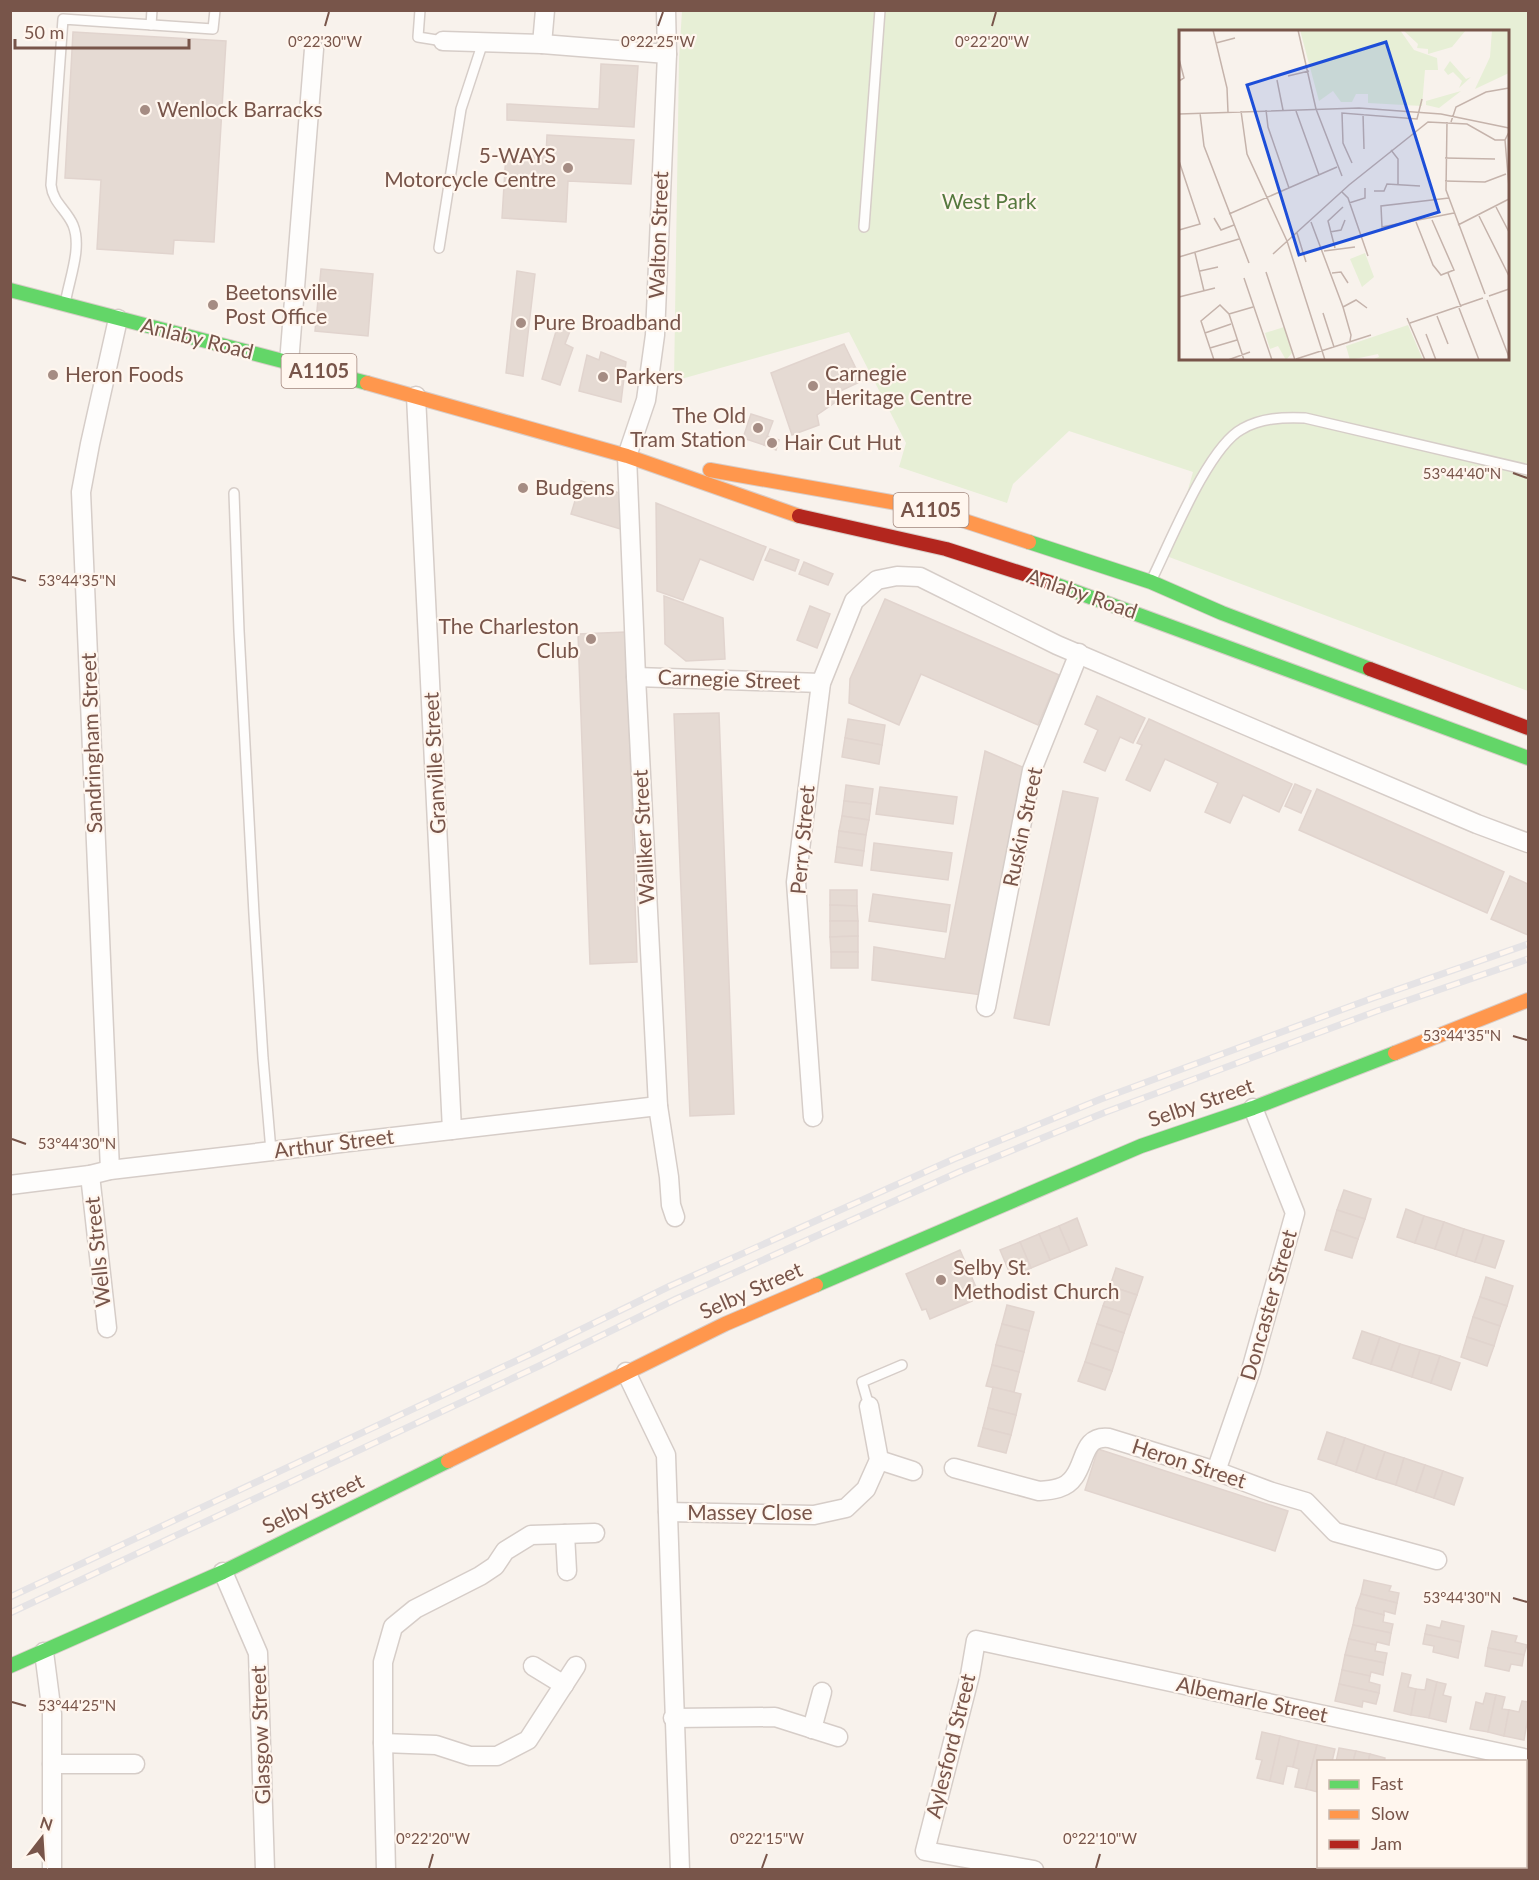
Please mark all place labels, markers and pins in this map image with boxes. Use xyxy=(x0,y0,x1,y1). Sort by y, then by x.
place label: Wenlock Barracks xyxy=(157,96,323,121)
marker: Wenlock Barracks xyxy=(138,103,152,117)
place label: 5-WAYS Motorcycle Centre xyxy=(384,142,556,191)
marker: 5-WAYS Motorcycle Centre xyxy=(561,161,575,175)
place label: Beetonsville Post Office xyxy=(225,279,337,328)
marker: Beetonsville Post Office xyxy=(206,298,220,312)
place label: Pure Broadband xyxy=(533,309,681,334)
marker: Pure Broadband xyxy=(514,316,528,330)
place label: Carnegie Heritage Centre xyxy=(825,360,972,409)
place label: Heron Foods xyxy=(65,361,184,386)
place label: Parkers xyxy=(615,363,683,388)
marker: Heron Foods xyxy=(46,368,60,382)
marker: Parkers xyxy=(596,370,610,384)
marker: Carnegie Heritage Centre xyxy=(806,379,820,393)
place label: The Old Tram Station xyxy=(630,402,746,451)
marker: The Old Tram Station xyxy=(751,421,765,435)
place label: Hair Cut Hut xyxy=(784,429,902,454)
marker: Hair Cut Hut xyxy=(765,436,779,450)
place label: Budgens xyxy=(535,474,614,499)
marker: Budgens xyxy=(516,481,530,495)
place label: The Charleston Club xyxy=(439,613,579,662)
marker: The Charleston Club xyxy=(584,632,598,646)
place label: Selby St. Methodist Church xyxy=(953,1254,1120,1303)
marker: Selby St. Methodist Church xyxy=(934,1273,948,1287)

